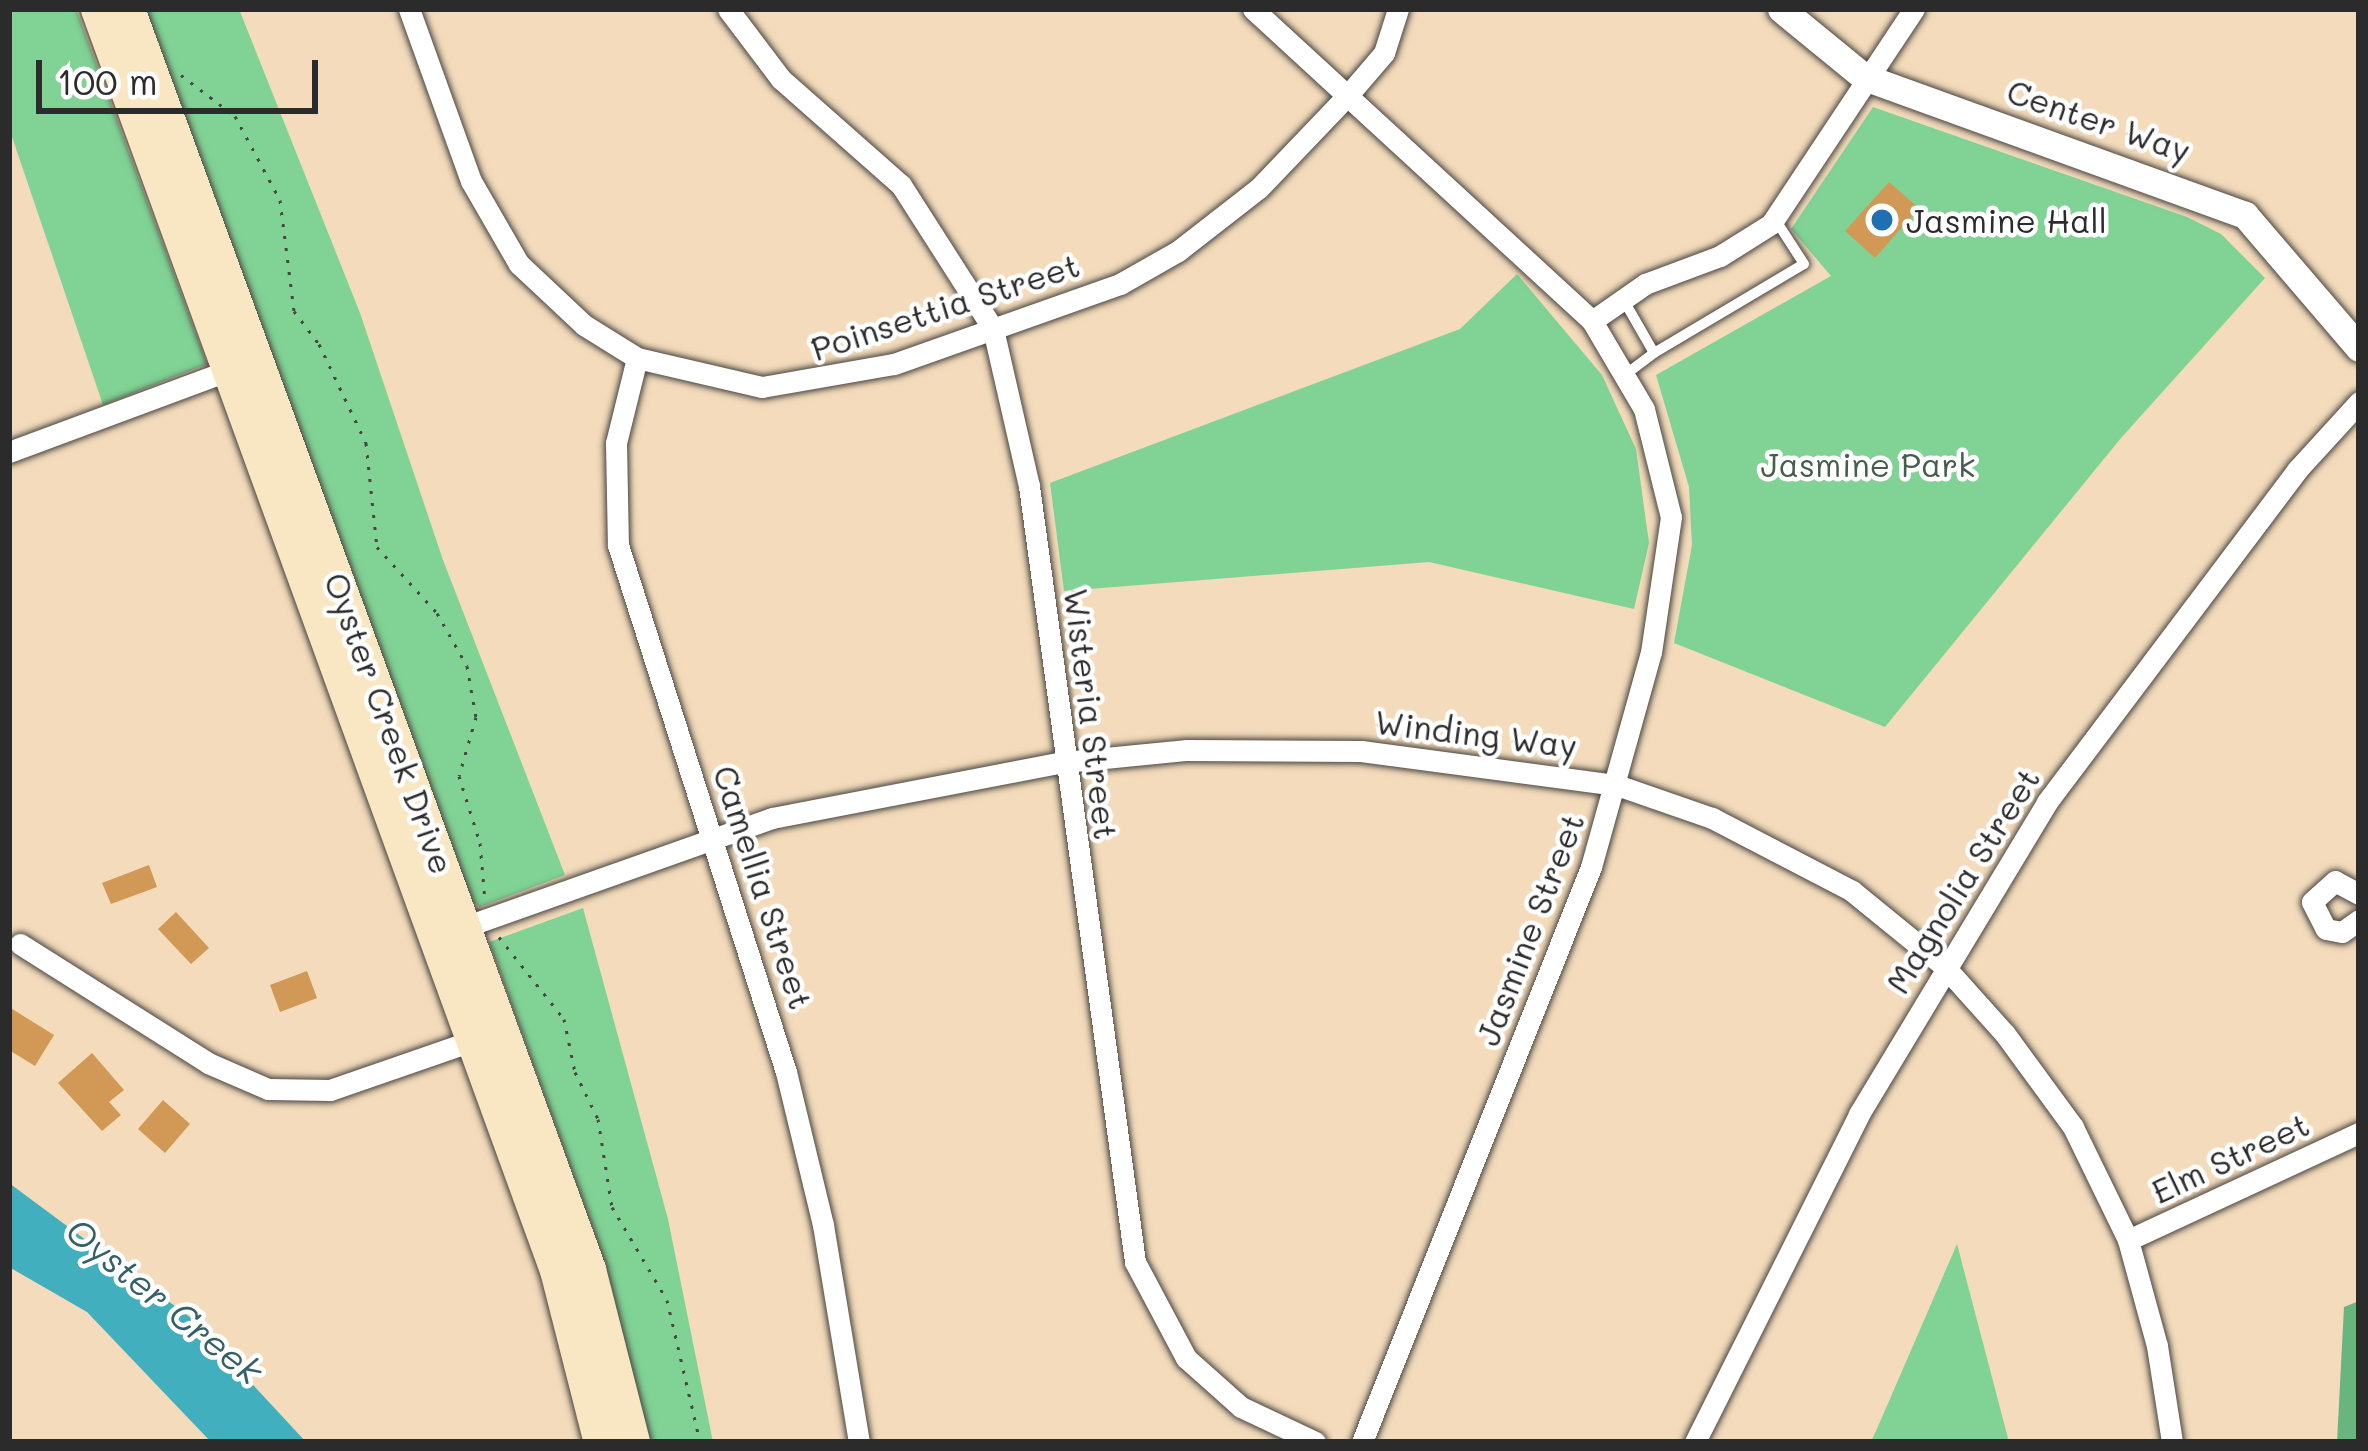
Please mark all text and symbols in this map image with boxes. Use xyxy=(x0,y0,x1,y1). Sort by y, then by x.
scale bar xyxy=(42,36,324,110)
text: 100 m xyxy=(57,57,158,104)
street label: Center Way xyxy=(2002,70,2196,170)
place label: Jasmine Hall xyxy=(1906,200,2107,240)
marker: Jasmine Hall xyxy=(1869,207,1895,233)
street label: Poinsettia Street xyxy=(806,244,1084,368)
park label: Jasmine Park xyxy=(1760,444,1976,484)
street label: Oyster Creek Drive xyxy=(317,567,463,879)
street label: Wisteria Street xyxy=(1057,586,1127,842)
street label: Winding Way xyxy=(1373,701,1579,765)
street label: Camellia Street xyxy=(706,760,822,1014)
street label: Magnolia Street xyxy=(1877,760,2047,1000)
street label: Jasmine Street xyxy=(1467,807,1591,1051)
street label: Elm Street xyxy=(2145,1103,2315,1211)
water label: Oyster Creek xyxy=(58,1208,272,1392)

